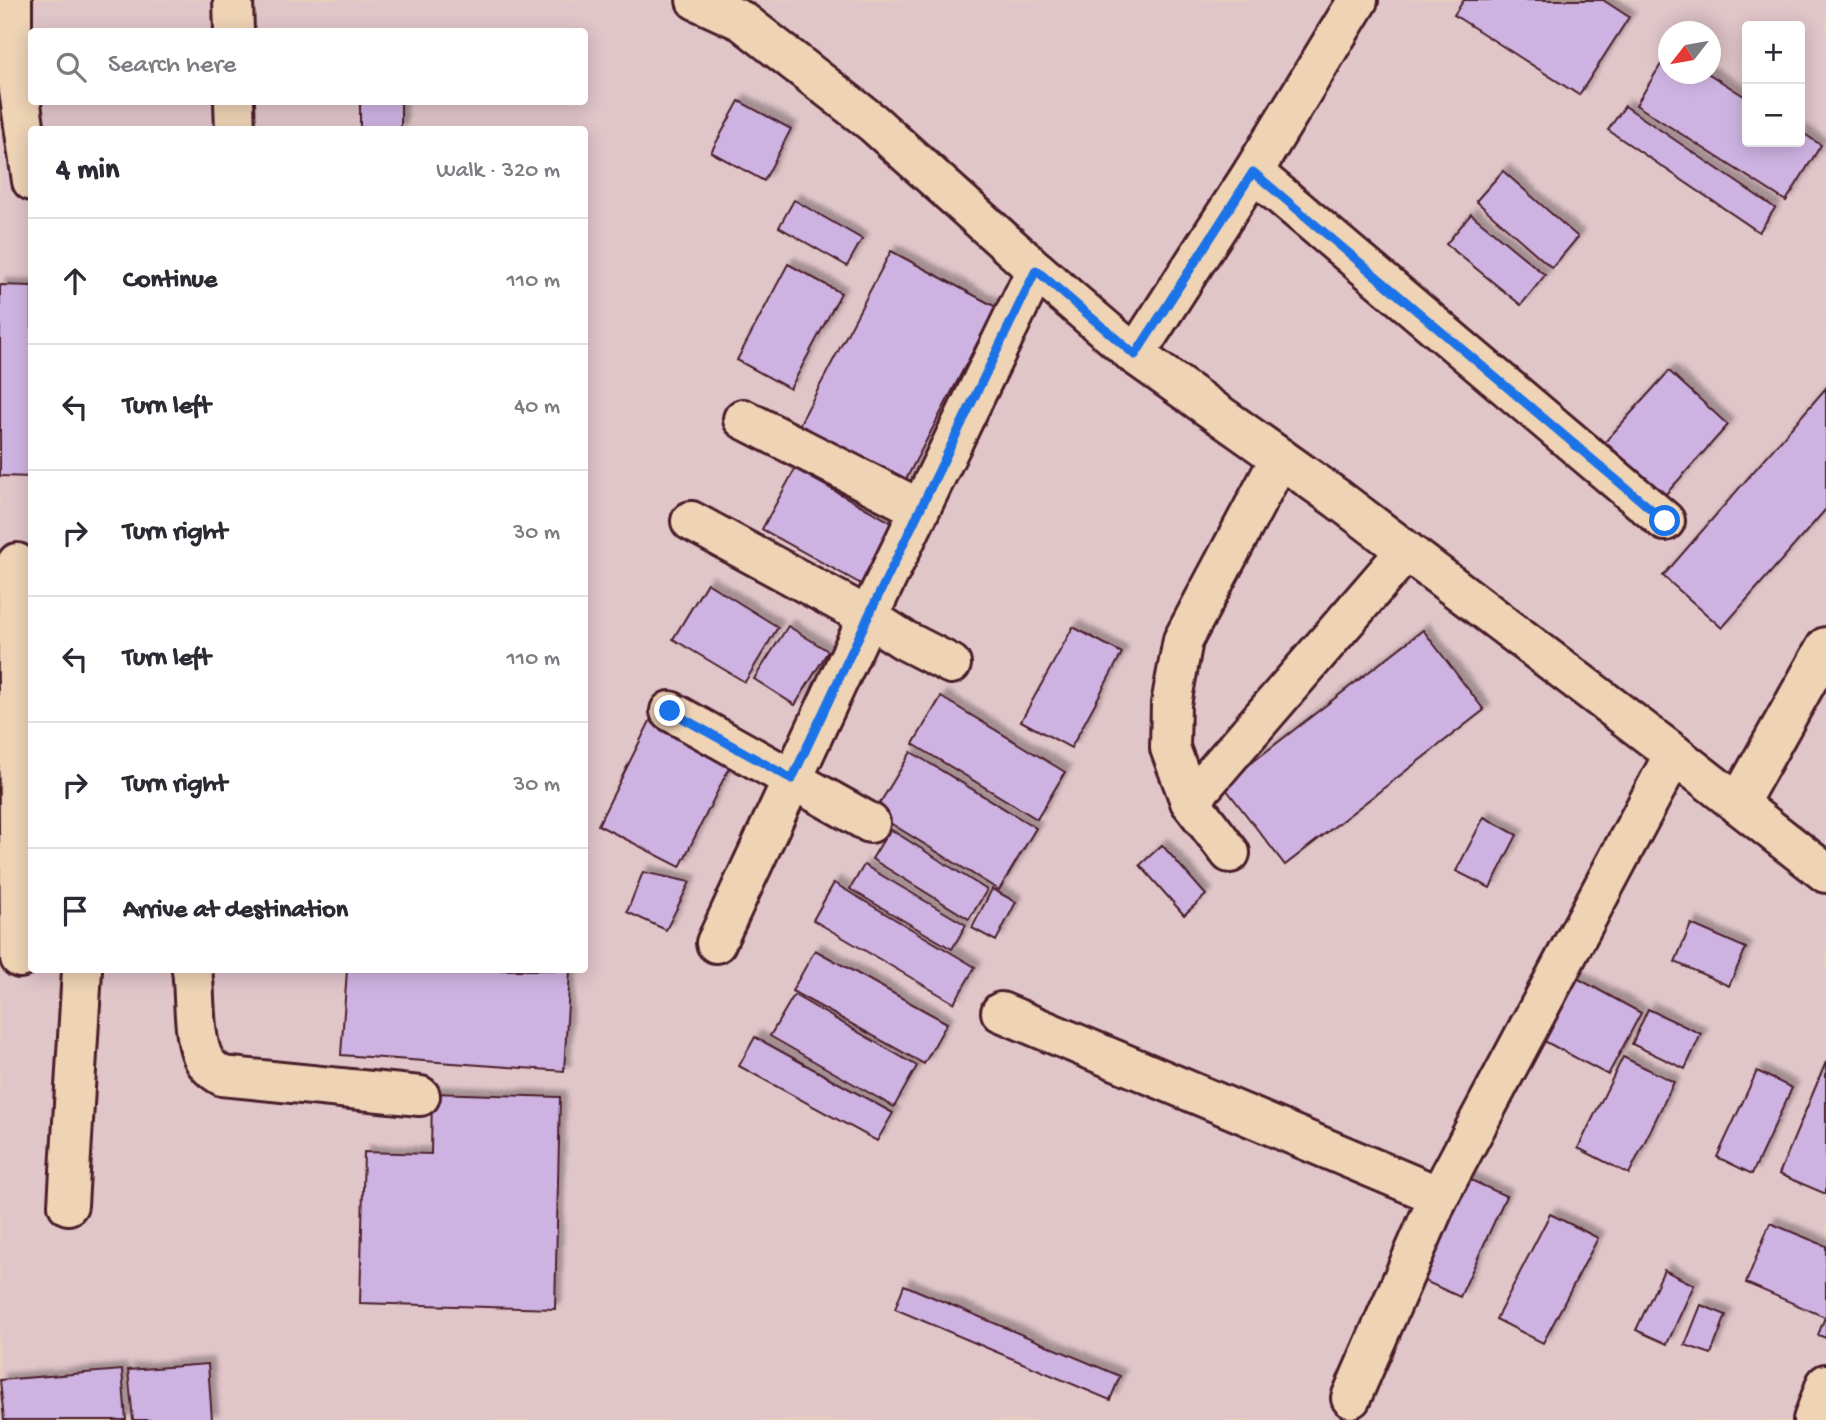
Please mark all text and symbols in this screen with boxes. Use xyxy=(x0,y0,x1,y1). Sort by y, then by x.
north arrow xyxy=(1658,21,1721,84)
map controls xyxy=(1742,21,1805,147)
button: + xyxy=(1742,21,1805,84)
search box xyxy=(28,28,588,105)
icon: search xyxy=(52,48,90,86)
text: Search here xyxy=(108,51,236,82)
button: − xyxy=(1742,84,1805,147)
text: 4 min xyxy=(56,154,119,189)
text: Walk · 320 m xyxy=(436,158,560,185)
icon: ahead xyxy=(56,262,94,300)
text: Continue xyxy=(123,266,217,297)
text: 110 m xyxy=(507,268,560,295)
icon: left xyxy=(56,388,94,426)
text: Turn left xyxy=(123,392,211,423)
text: 40 m xyxy=(514,394,560,421)
route start xyxy=(1649,505,1680,536)
icon: right xyxy=(56,514,94,552)
text: Turn right xyxy=(123,518,227,549)
text: 30 m xyxy=(513,520,560,547)
icon: left xyxy=(56,640,94,678)
text: Turn left xyxy=(123,644,211,675)
text: 110 m xyxy=(507,646,560,673)
route end xyxy=(654,695,685,726)
icon: right xyxy=(56,766,94,804)
text: Turn right xyxy=(123,770,227,801)
text: 30 m xyxy=(513,772,560,799)
icon: arrive xyxy=(56,892,94,930)
text: Arrive at destination xyxy=(123,896,348,927)

